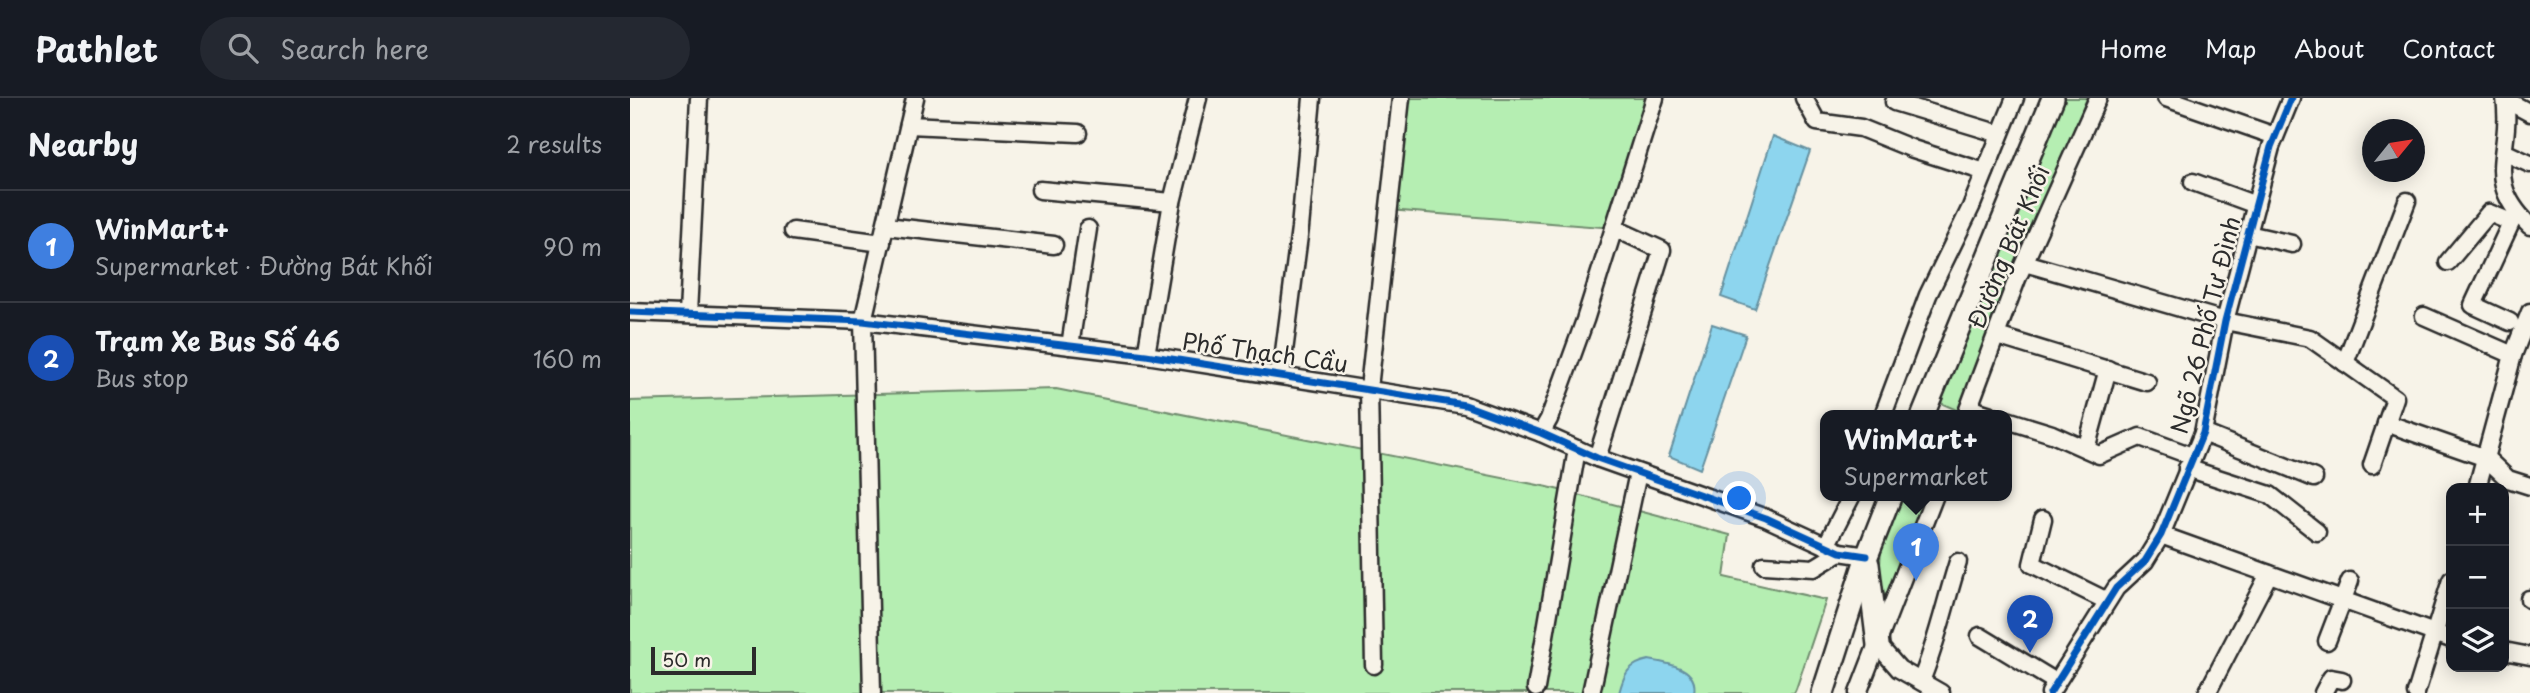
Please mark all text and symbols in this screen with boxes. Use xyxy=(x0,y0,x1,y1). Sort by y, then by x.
search box xyxy=(200,17,690,80)
text: Pathlet xyxy=(35,23,158,73)
icon: search xyxy=(224,29,262,67)
text: Search here xyxy=(280,29,429,68)
text: Home xyxy=(2100,30,2167,66)
text: Map xyxy=(2205,30,2256,66)
text: About xyxy=(2294,30,2364,66)
text: Contact xyxy=(2402,30,2495,66)
north arrow xyxy=(2362,119,2425,182)
text: Nearby xyxy=(28,121,138,166)
text: 2 results xyxy=(506,126,602,161)
street label: Đường Bát Khối xyxy=(1958,160,2058,333)
text: WinMart+ xyxy=(95,209,230,248)
street label: Ngõ 26 Phố Tư Đình xyxy=(2161,212,2249,437)
text: 1 xyxy=(46,229,57,264)
text: 90 m xyxy=(543,229,602,264)
text: Supermarket · Đường Bát Khối xyxy=(95,248,433,283)
text: Trạm Xe Bus Số 46 xyxy=(95,321,340,360)
street label: Phố Thạch Cầu xyxy=(1180,323,1350,380)
text: 2 xyxy=(43,341,59,376)
text: 160 m xyxy=(533,341,602,376)
text: Bus stop xyxy=(95,360,189,395)
popup xyxy=(1820,410,2012,501)
text: WinMart+ xyxy=(1844,419,1979,458)
text: Supermarket xyxy=(1844,458,1988,493)
your location xyxy=(1722,481,1756,515)
map controls xyxy=(2446,483,2509,672)
button: + xyxy=(2446,483,2509,546)
pin: 1 xyxy=(1893,523,1939,581)
button: − xyxy=(2446,546,2509,609)
pin: 2 xyxy=(2007,595,2053,653)
button: layers xyxy=(2446,609,2509,672)
scale bar xyxy=(651,644,756,676)
text: 50 m xyxy=(662,645,711,673)

